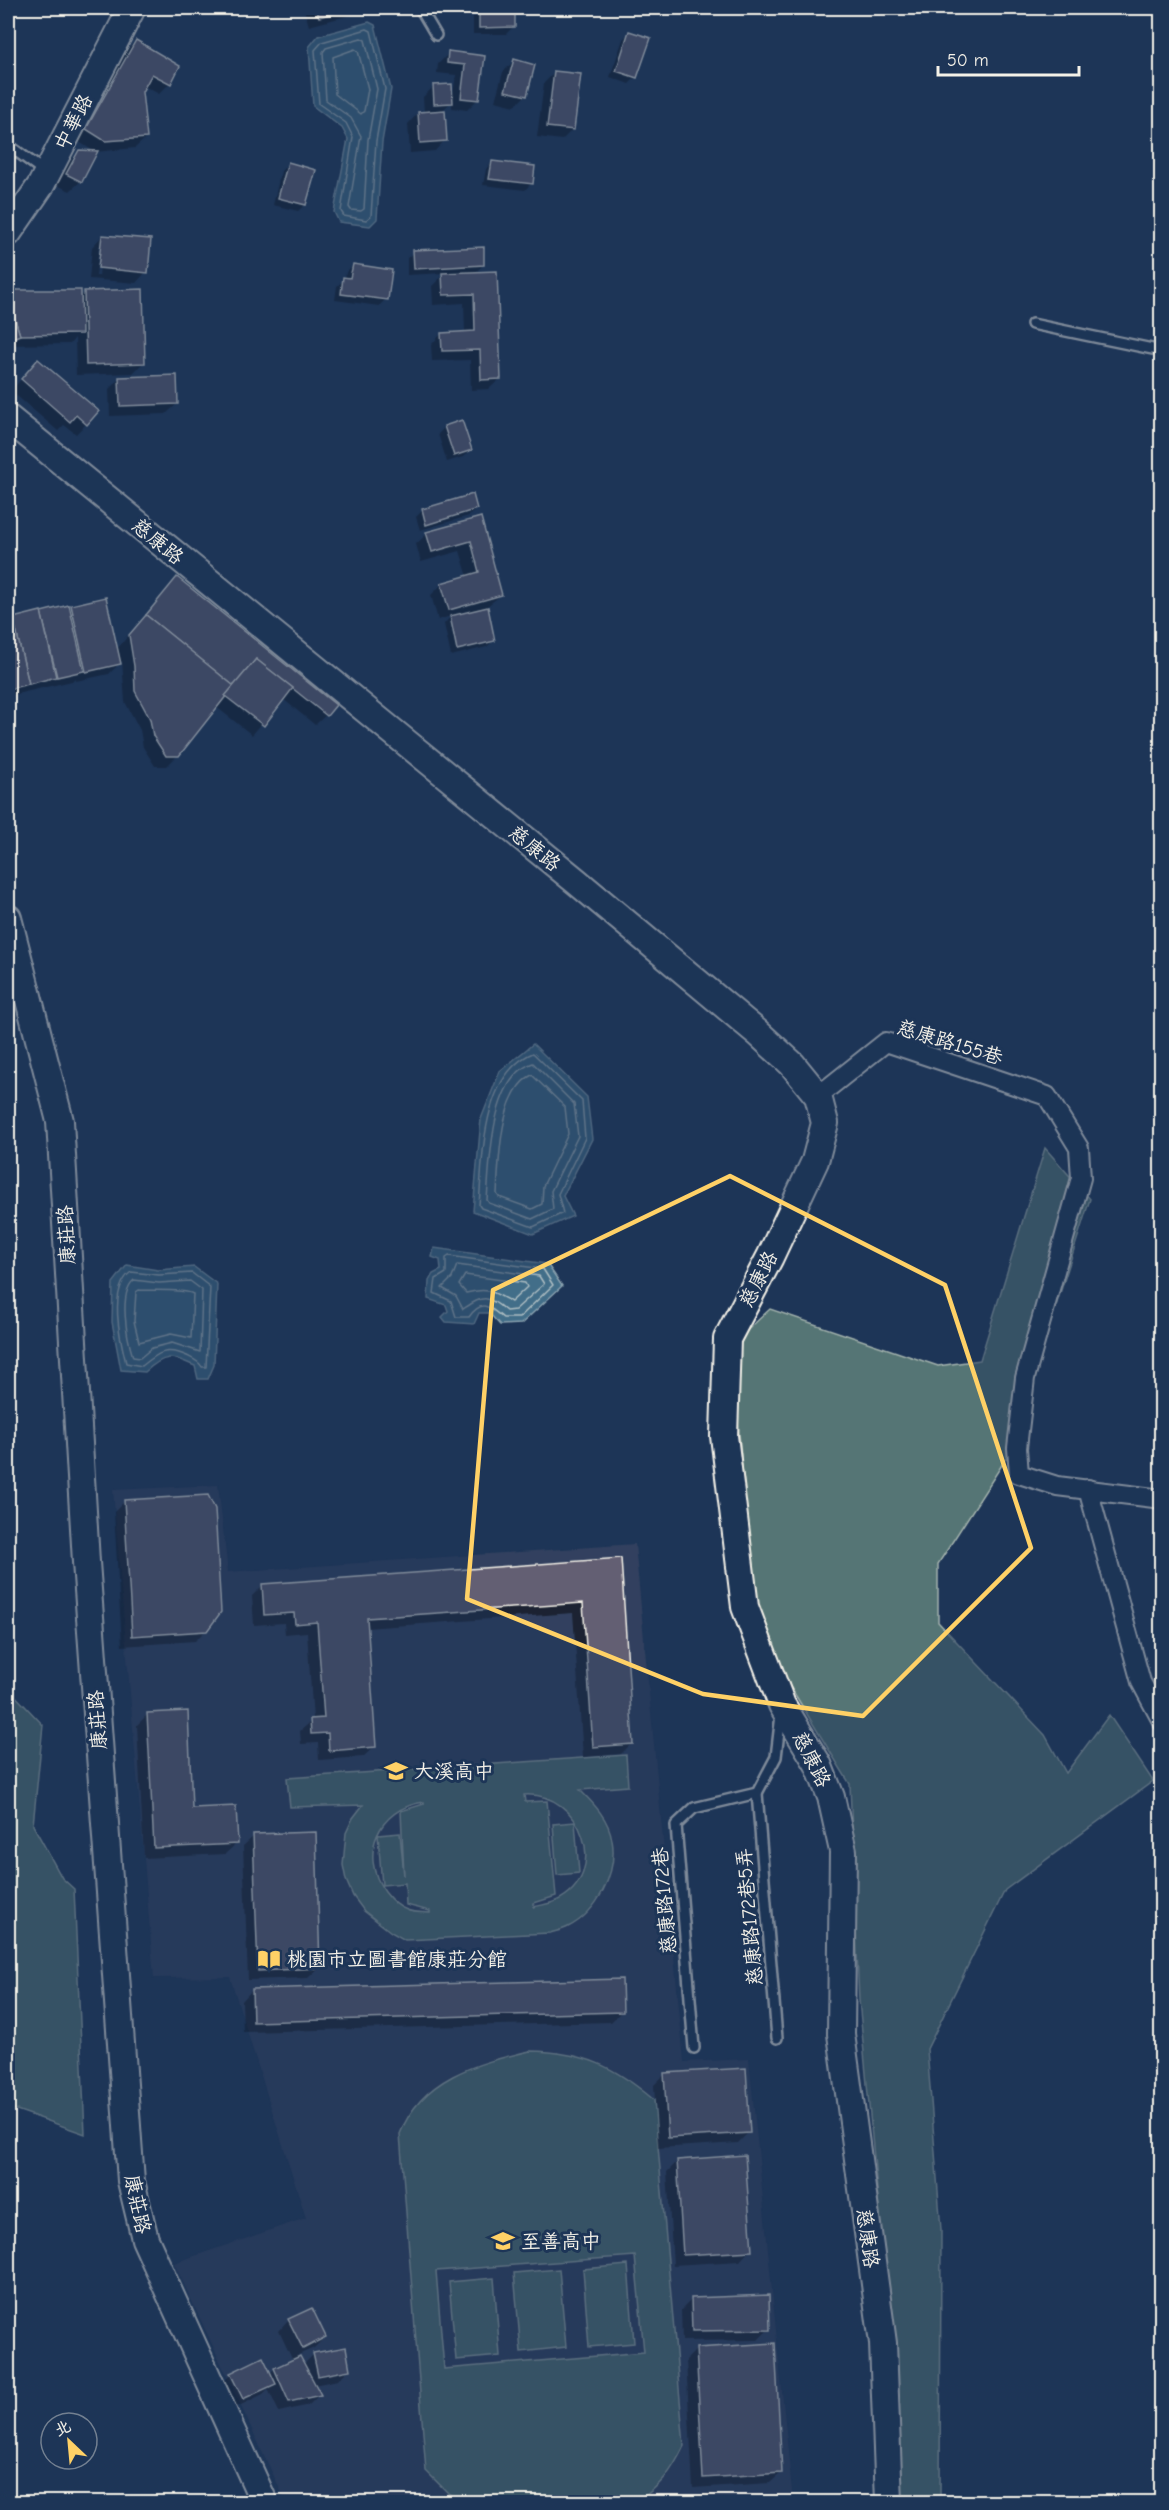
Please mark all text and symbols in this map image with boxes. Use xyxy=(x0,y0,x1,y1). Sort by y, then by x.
scale bar xyxy=(938,39,1079,77)
text: 50 m xyxy=(947,50,989,71)
street label: 中華路 xyxy=(50,89,98,154)
street label: 慈康路 xyxy=(127,514,189,570)
street label: 慈康路 xyxy=(504,821,566,877)
street label: 慈康路155巷 xyxy=(894,1015,1007,1070)
street label: 康莊路 xyxy=(53,1203,80,1266)
street label: 慈康路 xyxy=(735,1246,783,1311)
street label: 康莊路 xyxy=(84,1688,111,1751)
street label: 慈康路 xyxy=(788,1727,836,1792)
school or university icon: 大溪高中 xyxy=(383,1758,409,1784)
place label: 大溪高中 xyxy=(414,1760,494,1783)
street label: 慈康路172巷 xyxy=(648,1845,681,1956)
street label: 慈康路172巷5弄 xyxy=(732,1847,767,1987)
library icon: 桃園市立圖書館康莊分館 xyxy=(256,1946,282,1972)
place label: 桃園市立圖書館康莊分館 xyxy=(287,1948,507,1971)
street label: 康莊路 xyxy=(120,2172,155,2237)
street label: 慈康路 xyxy=(852,2207,883,2270)
school or university icon: 至善高中 xyxy=(490,2228,516,2254)
place label: 至善高中 xyxy=(521,2230,601,2253)
north arrow xyxy=(39,2411,99,2471)
text: 北 xyxy=(52,2417,74,2440)

